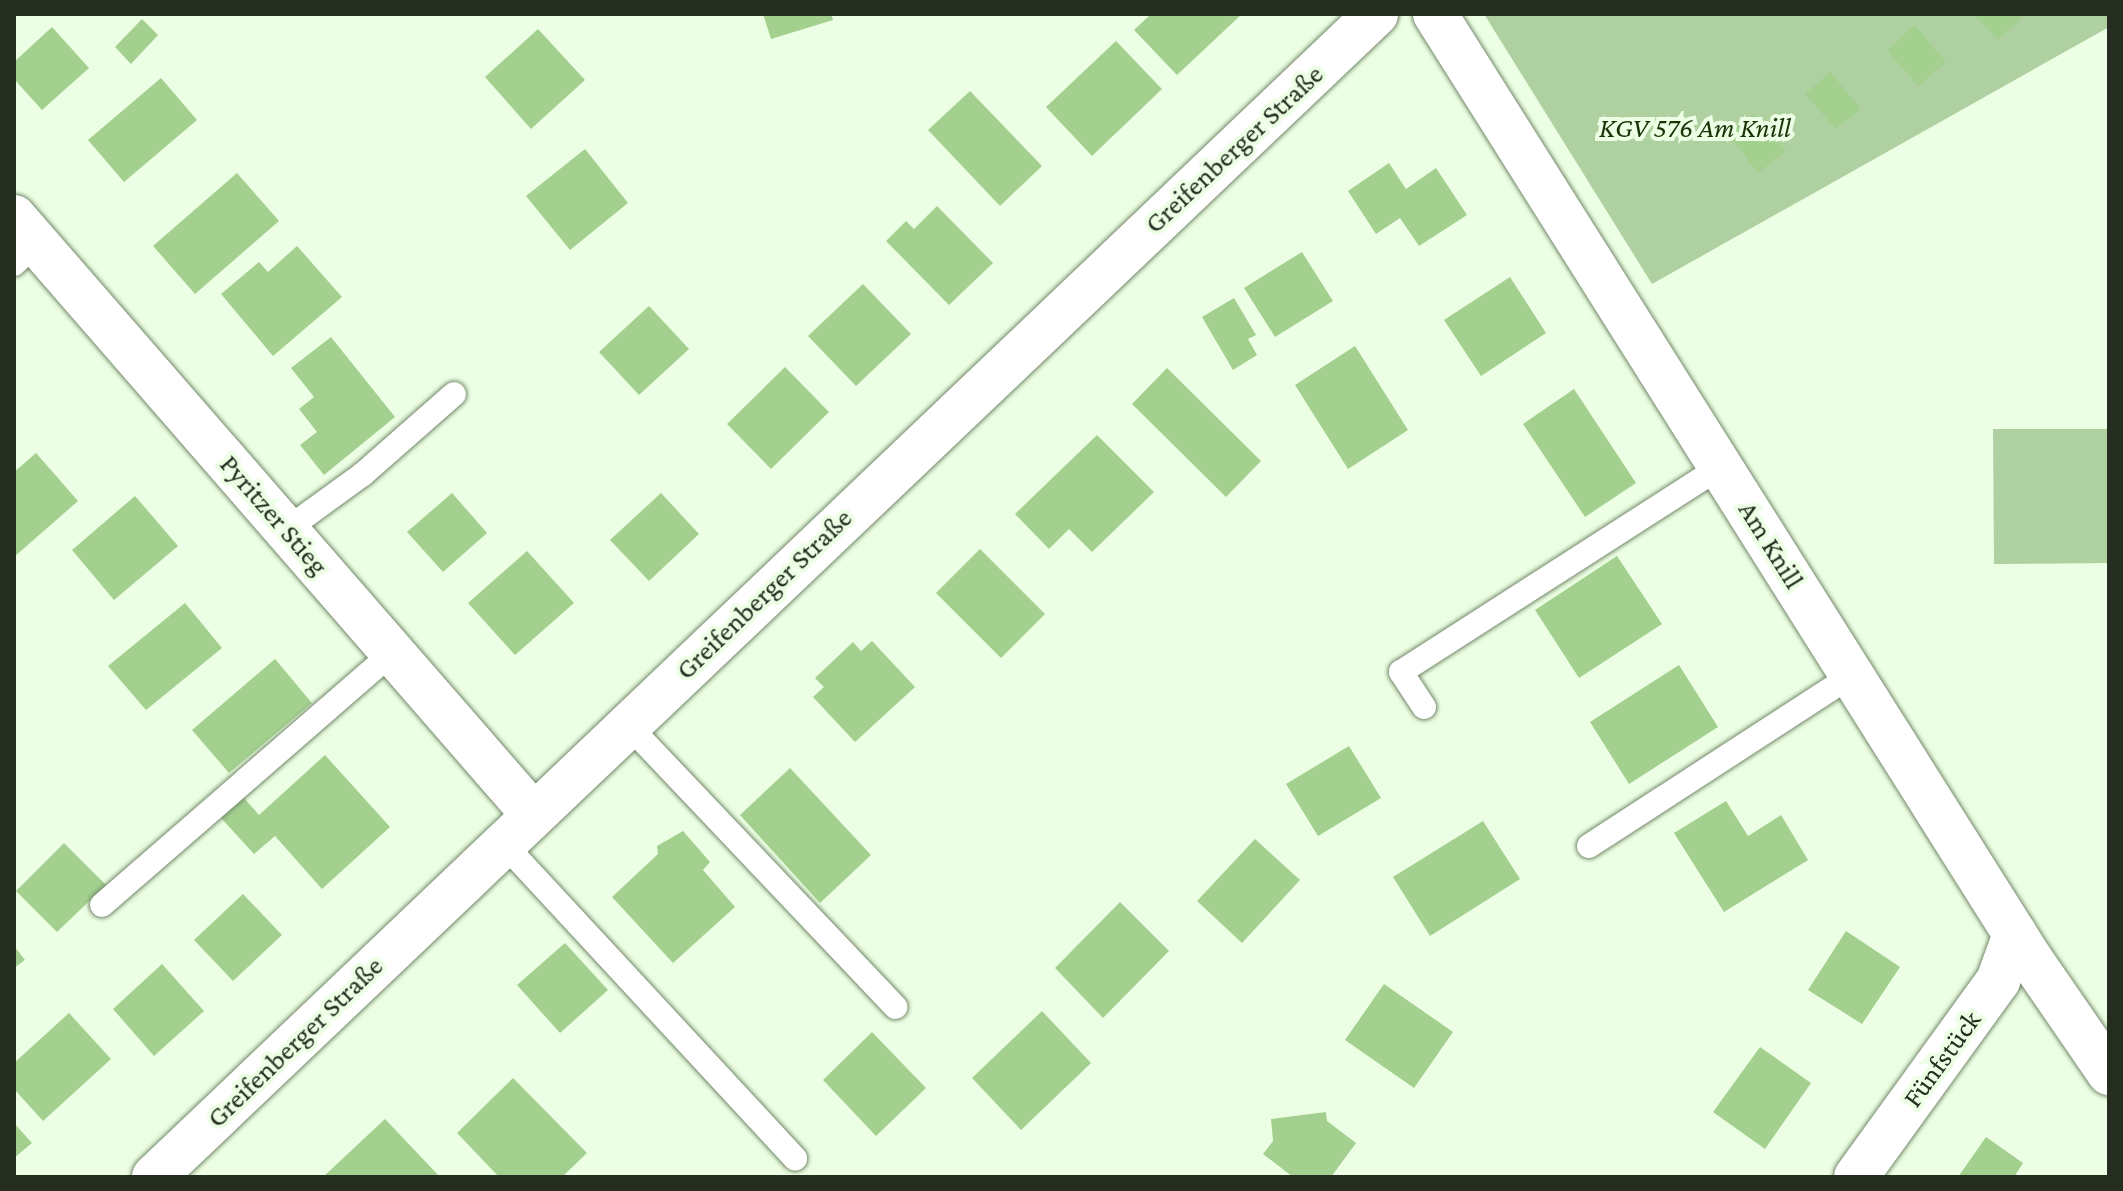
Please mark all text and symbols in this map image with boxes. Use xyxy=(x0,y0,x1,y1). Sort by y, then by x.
street label: Greifenberger Straße xyxy=(1138,58,1330,240)
park label: KGV 576 Am Knill xyxy=(1599,111,1791,145)
street label: Pyritzer Stieg xyxy=(213,448,335,582)
street label: Am Knill xyxy=(1731,495,1811,595)
street label: Greifenberger Straße xyxy=(669,501,859,687)
street label: Greifenberger Straße xyxy=(200,949,390,1135)
street label: Fünfstück xyxy=(1896,1004,1988,1114)

